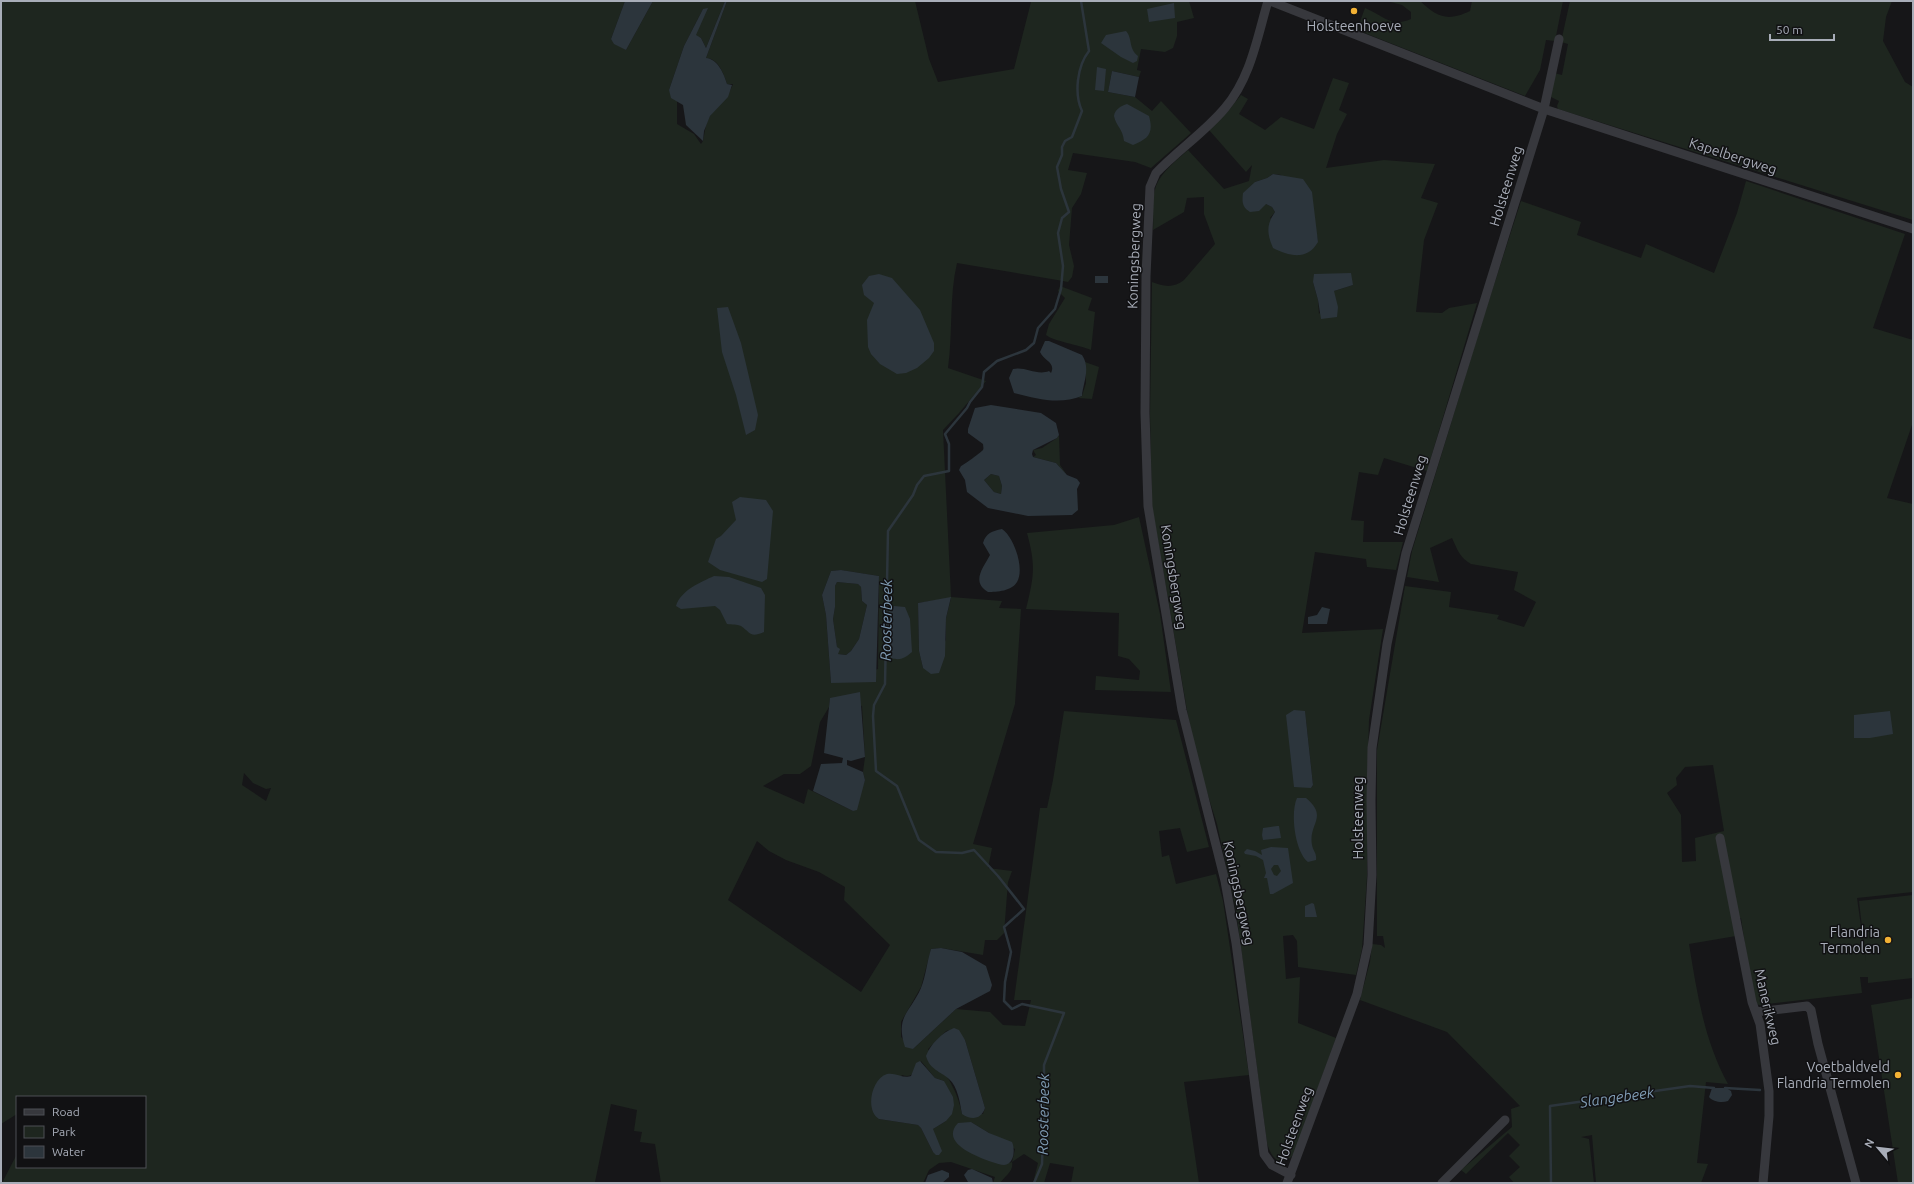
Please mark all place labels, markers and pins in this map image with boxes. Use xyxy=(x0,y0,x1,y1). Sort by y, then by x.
marker: Holsteenhoeve xyxy=(1349,6,1359,16)
place label: Holsteenhoeve xyxy=(1306,18,1402,34)
place label: Flandria Termolen xyxy=(1820,924,1880,956)
marker: Flandria Termolen xyxy=(1883,935,1893,945)
place label: Voetbaldveld Flandria Termolen xyxy=(1777,1059,1890,1091)
marker: Voetbaldveld Flandria Termolen xyxy=(1893,1070,1903,1080)

